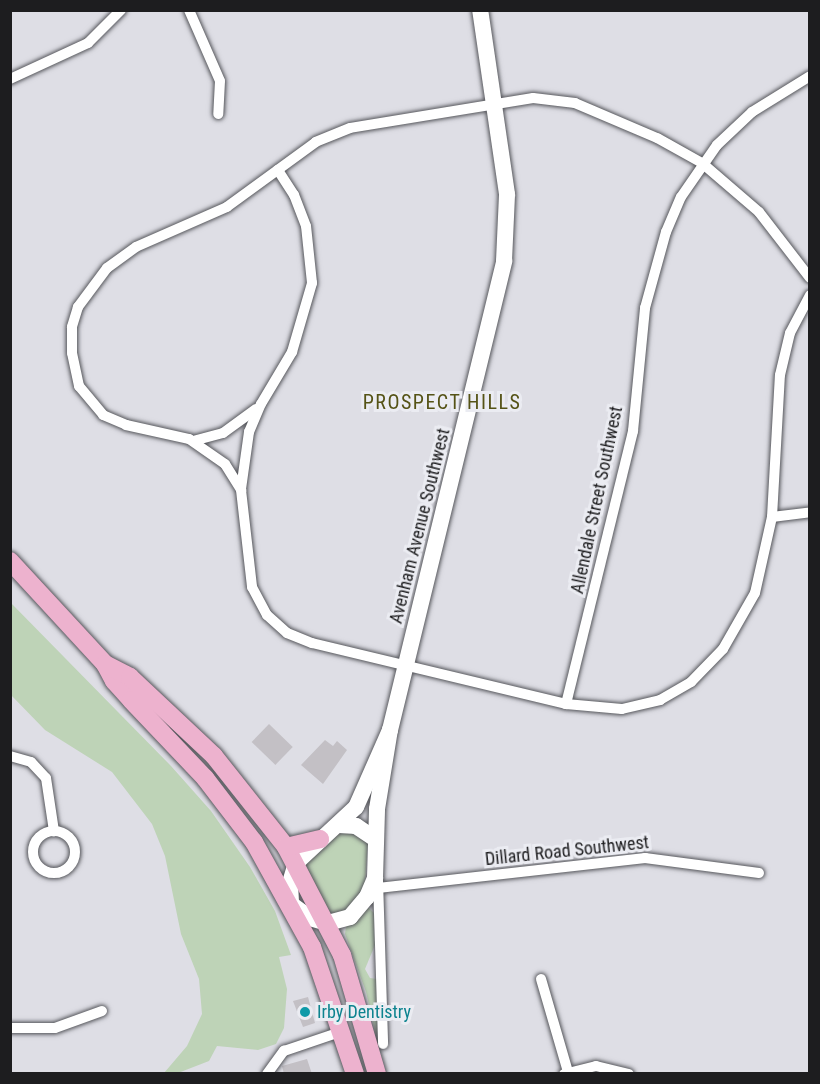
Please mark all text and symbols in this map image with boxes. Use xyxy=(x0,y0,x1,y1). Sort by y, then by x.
district label: PROSPECT HILLS xyxy=(363,390,521,414)
street label: Allendale Street Southwest xyxy=(567,404,627,596)
street label: Avenham Avenue Southwest xyxy=(385,426,455,626)
street label: Dillard Road Southwest xyxy=(484,832,650,870)
place label: Irby Dentistry xyxy=(317,1001,411,1023)
marker: Irby Dentistry xyxy=(298,1005,312,1019)

